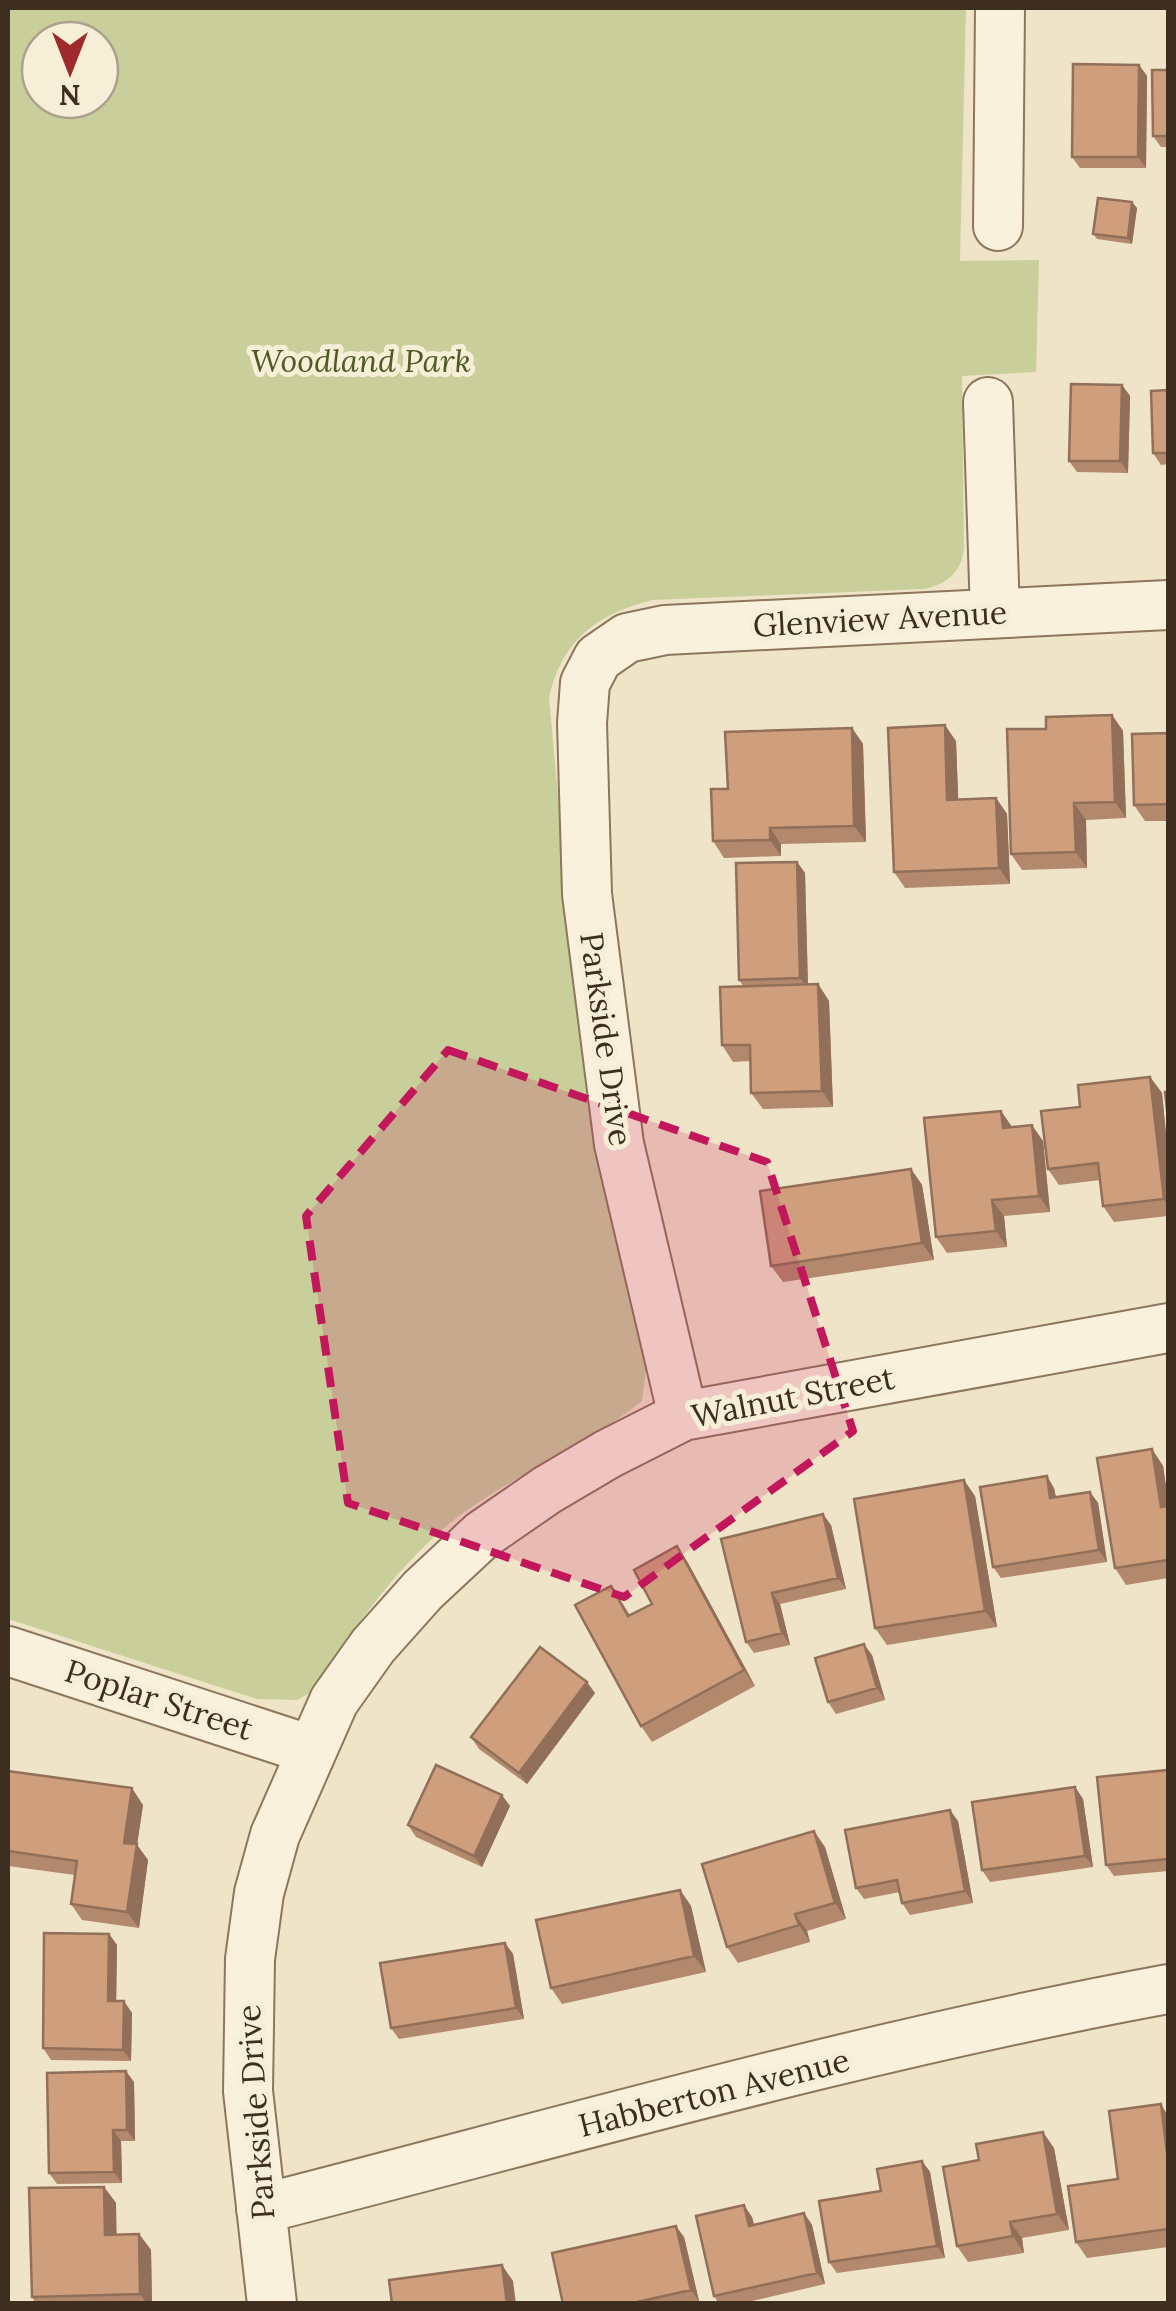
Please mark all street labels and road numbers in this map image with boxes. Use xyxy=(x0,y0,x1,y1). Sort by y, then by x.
street label: Glenview Avenue xyxy=(752,591,1008,646)
street label: Parkside Drive xyxy=(571,929,642,1148)
street label: Walnut Street xyxy=(688,1357,898,1436)
street label: Poplar Street xyxy=(60,1650,259,1749)
street label: Parkside Drive xyxy=(228,2003,283,2221)
street label: Habberton Avenue xyxy=(574,2039,853,2146)

